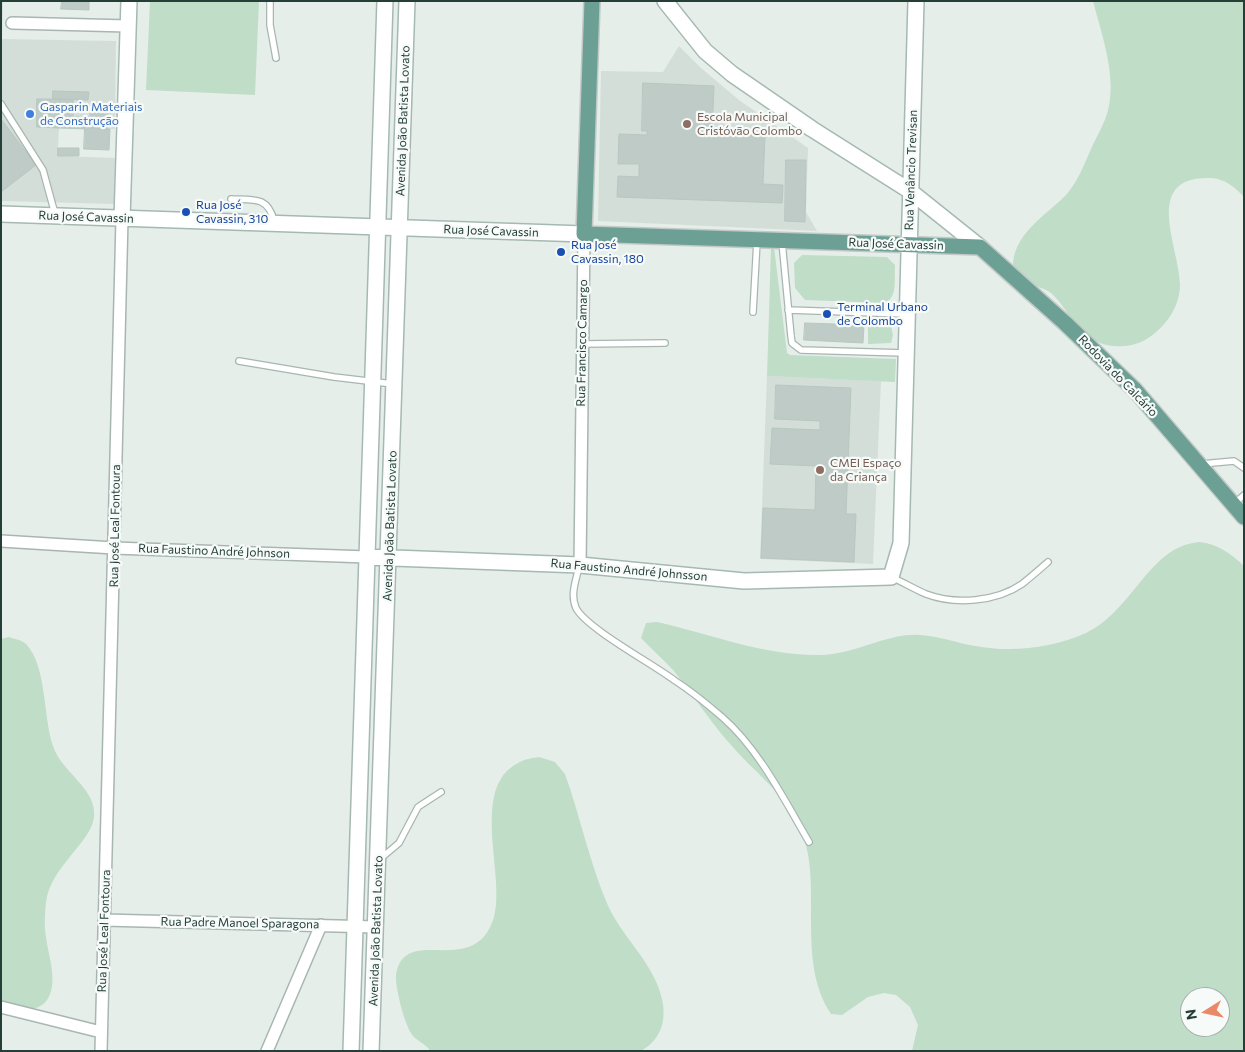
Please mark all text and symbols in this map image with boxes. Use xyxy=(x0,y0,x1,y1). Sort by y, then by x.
street label: Avenida João Batista Lovato xyxy=(393,45,413,197)
place label: Gasparin Materiais de Construção xyxy=(40,100,142,128)
marker: Gasparin Materiais de Construção xyxy=(24,108,36,120)
street label: Rua Venâncio Trevisan xyxy=(902,109,920,231)
place label: Escola Municipal Cristóvão Colombo xyxy=(697,110,802,138)
marker: Escola Municipal Cristóvão Colombo xyxy=(681,118,693,130)
place label: Rua José Cavassin, 310 xyxy=(196,198,268,226)
marker: Rua José Cavassin, 310 xyxy=(180,206,192,218)
street label: Rua José Cavassin xyxy=(38,208,134,226)
street label: Rua José Cavassin xyxy=(443,222,539,240)
street label: Rua José Cavassin xyxy=(848,235,944,253)
place label: Rua José Cavassin, 180 xyxy=(571,238,644,266)
marker: Rua José Cavassin, 180 xyxy=(555,246,567,258)
street label: Rua Francisco Camargo xyxy=(574,279,590,407)
place label: Terminal Urbano de Colombo xyxy=(837,300,928,328)
marker: Terminal Urbano de Colombo xyxy=(821,308,833,320)
street label: Rodovia do Calcário xyxy=(1075,332,1161,420)
street label: Avenida João Batista Lovato xyxy=(380,450,400,602)
place label: CMEI Espaço da Criança xyxy=(830,456,902,484)
street label: Rua José Leal Fontoura xyxy=(107,464,123,588)
marker: CMEI Espaço da Criança xyxy=(814,464,826,476)
street label: Rua Faustino André Johnson xyxy=(138,541,290,561)
street label: Rua Faustino André Johnsson xyxy=(550,556,708,584)
street label: Avenida João Batista Lovato xyxy=(366,855,386,1007)
street label: Rua José Leal Fontoura xyxy=(95,869,113,993)
street label: Rua Padre Manoel Sparagona xyxy=(161,914,319,932)
north arrow xyxy=(1180,987,1230,1037)
text: N xyxy=(1181,1008,1200,1021)

